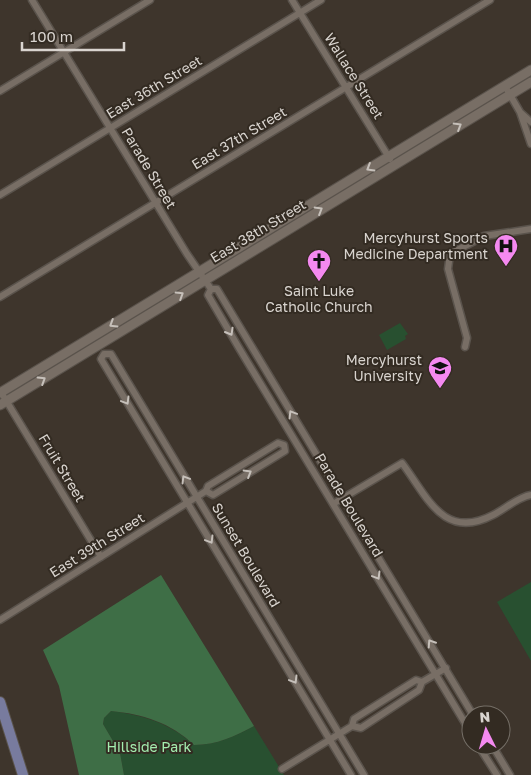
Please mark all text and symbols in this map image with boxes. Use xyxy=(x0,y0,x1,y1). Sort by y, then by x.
scale bar xyxy=(22,20,125,52)
text: 100 m xyxy=(30,27,73,45)
street label: Wallace Street xyxy=(321,30,388,122)
street label: East 36th Street xyxy=(103,51,205,122)
street label: East 37th Street xyxy=(188,103,289,173)
one-way arrow xyxy=(453,123,462,133)
street label: Parade Street xyxy=(118,124,180,211)
one-way arrow xyxy=(366,162,375,171)
street label: East 38th Street xyxy=(207,195,309,266)
one-way arrow xyxy=(314,207,323,217)
place label: Mercyhurst Sports Medicine Department xyxy=(344,229,488,262)
hospital icon: Mercyhurst Sports Medicine Department xyxy=(493,233,519,267)
church icon: Saint Luke Catholic Church xyxy=(306,248,332,282)
place label: Saint Luke Catholic Church xyxy=(265,282,373,315)
one-way arrow xyxy=(175,291,184,301)
one-way arrow xyxy=(109,318,118,328)
one-way arrow xyxy=(224,326,234,335)
place label: Mercyhurst University xyxy=(346,351,422,384)
school or university icon: Mercyhurst University xyxy=(427,355,453,389)
one-way arrow xyxy=(36,376,45,386)
one-way arrow xyxy=(120,395,130,404)
one-way arrow xyxy=(289,410,299,419)
street label: Fruit Street xyxy=(35,431,89,505)
street label: Parade Boulevard xyxy=(312,450,387,560)
one-way arrow xyxy=(243,470,252,480)
one-way arrow xyxy=(182,475,192,484)
street label: Sunset Boulevard xyxy=(209,500,284,610)
street label: East 39th Street xyxy=(46,509,147,581)
one-way arrow xyxy=(204,535,214,544)
one-way arrow xyxy=(370,570,380,579)
one-way arrow xyxy=(427,639,437,648)
one-way arrow xyxy=(287,674,297,683)
north arrow xyxy=(461,705,511,755)
text: N xyxy=(479,708,491,725)
park label: Hillside Park xyxy=(106,738,192,755)

